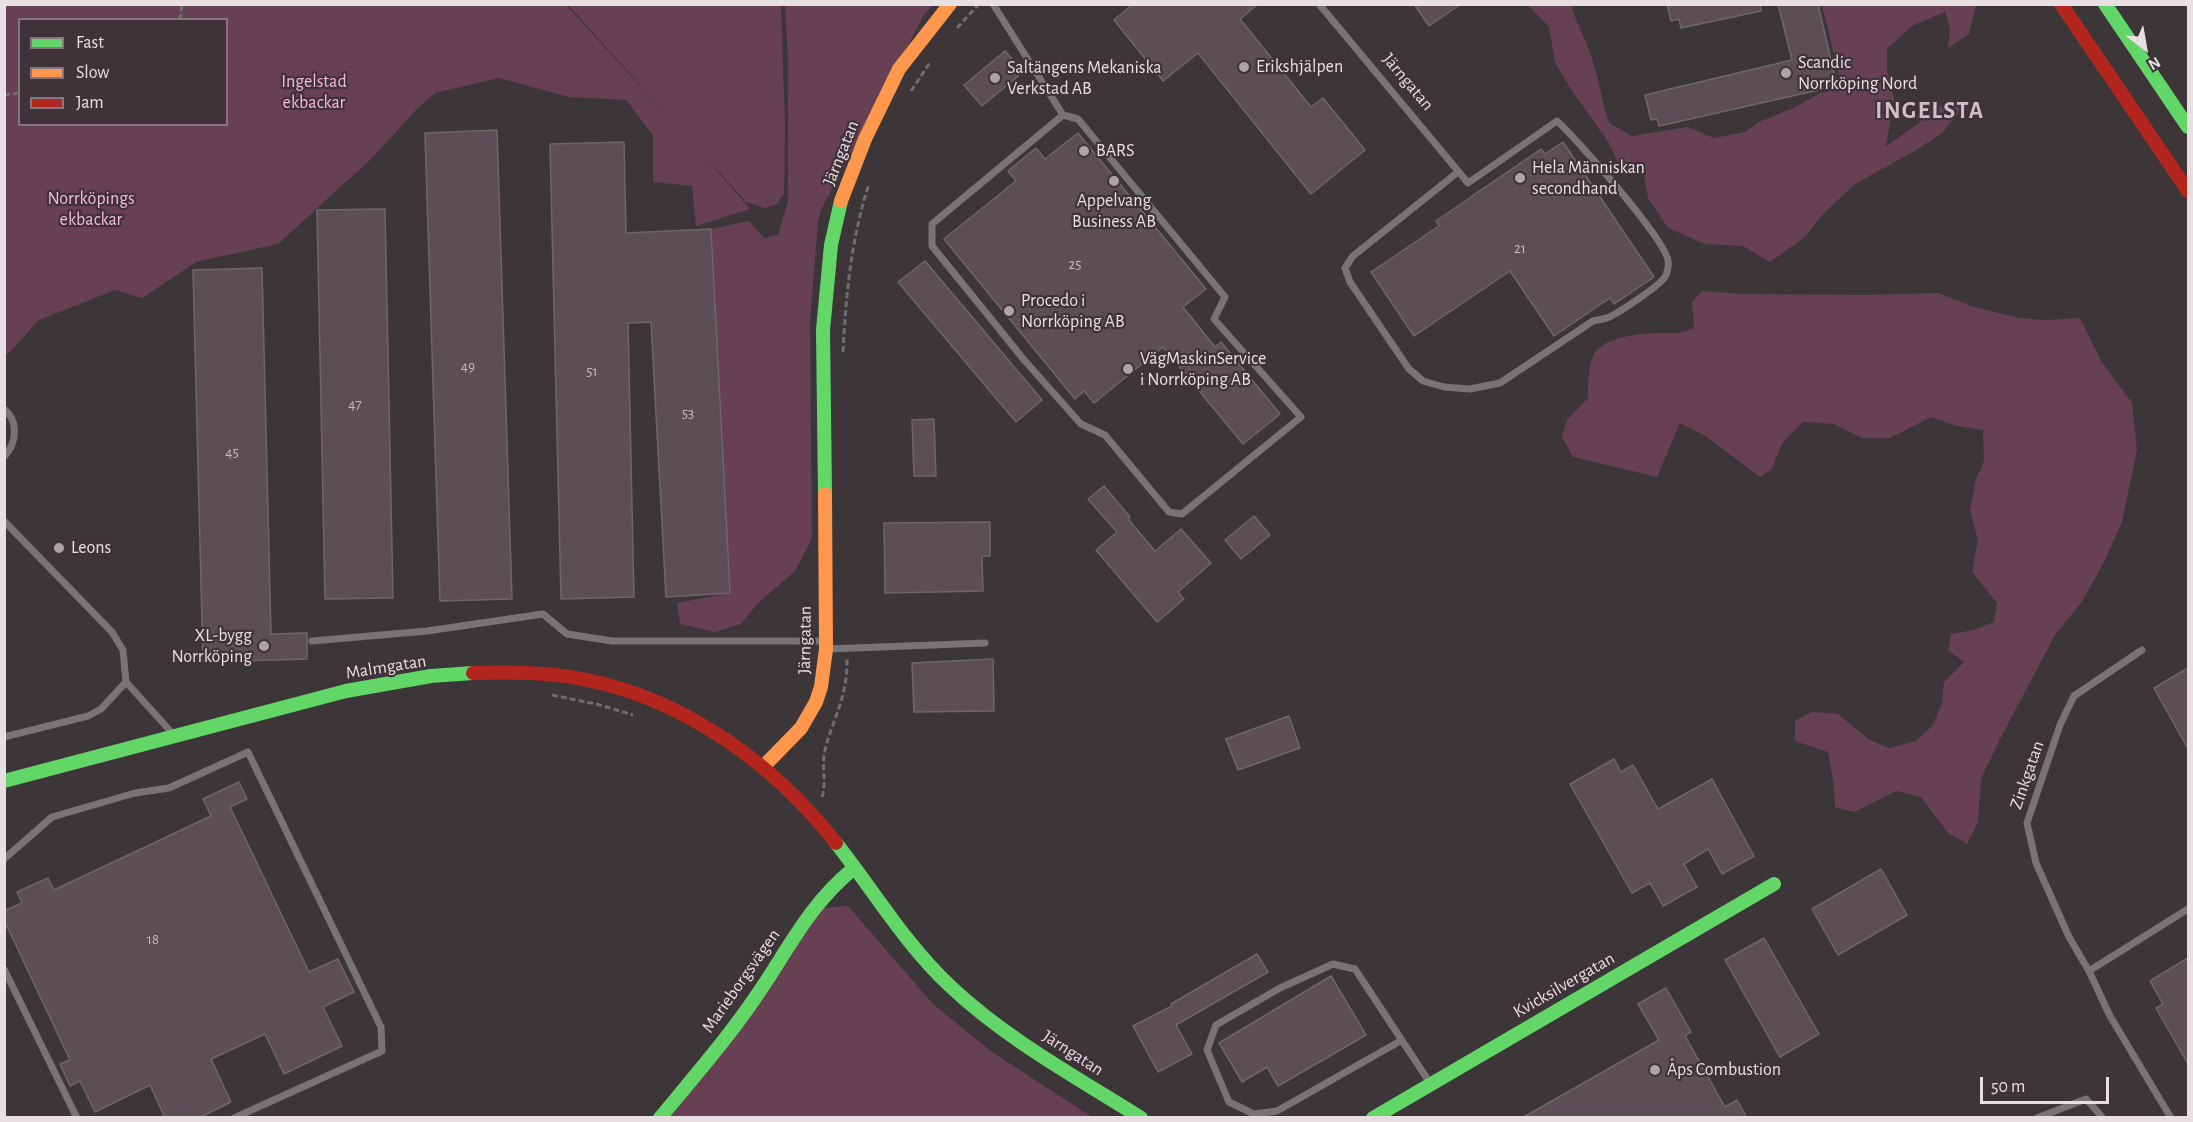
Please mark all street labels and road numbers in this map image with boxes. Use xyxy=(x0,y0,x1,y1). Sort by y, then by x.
street label: Järngatan xyxy=(1378,49,1438,115)
street label: Järngatan xyxy=(818,117,864,189)
street label: Järngatan xyxy=(794,606,816,674)
street label: Malmgatan xyxy=(344,650,428,684)
street label: Zinkgatan xyxy=(2005,738,2049,812)
street label: Marieborgsvägen xyxy=(697,925,785,1037)
street label: Kvicksilvergatan xyxy=(1509,947,1619,1023)
street label: Järngatan xyxy=(1038,1025,1108,1081)

